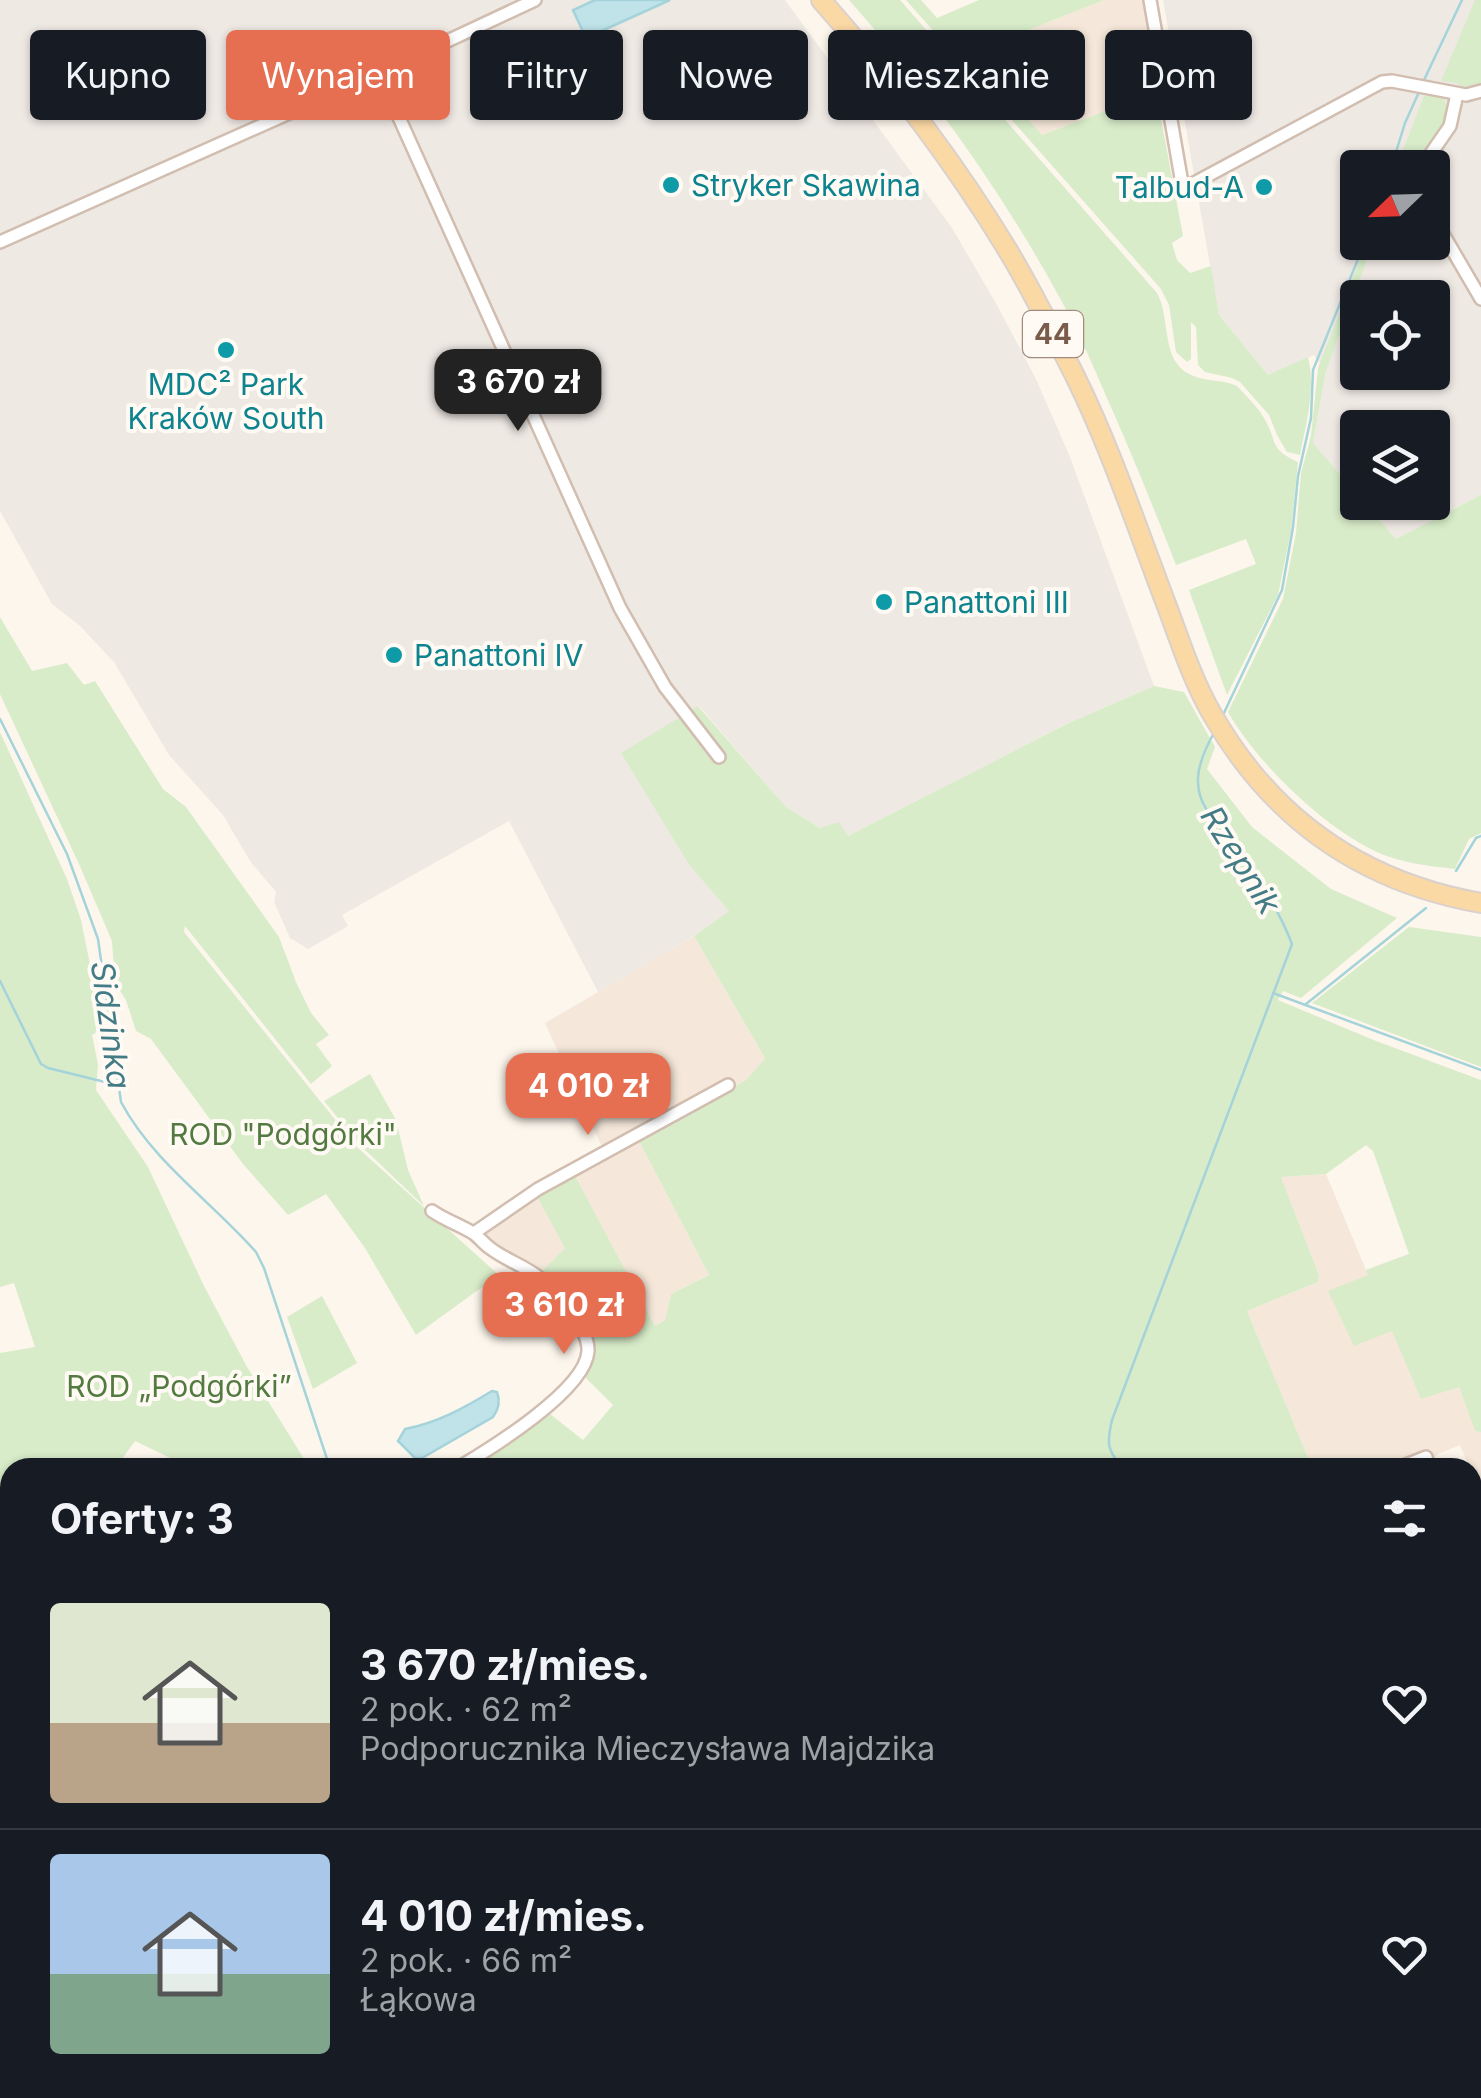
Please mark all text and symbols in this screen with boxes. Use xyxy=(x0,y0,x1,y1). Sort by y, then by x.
chip: Kupno xyxy=(30,30,206,120)
chip: Wynajem xyxy=(226,30,450,120)
chip: Filtry xyxy=(470,30,623,120)
chip: Nowe xyxy=(643,30,808,120)
chip: Mieszkanie xyxy=(828,30,1085,120)
chip: Dom xyxy=(1105,30,1252,120)
north arrow xyxy=(1340,150,1450,260)
map controls xyxy=(1340,150,1450,520)
place label: Stryker Skawina xyxy=(691,167,921,203)
place label: Talbud-A xyxy=(1115,169,1244,205)
marker: Stryker Skawina xyxy=(660,174,682,196)
marker: Talbud-A xyxy=(1253,176,1275,198)
button: locate xyxy=(1340,280,1450,390)
road number: 44 xyxy=(1023,311,1083,357)
marker: MDC² Park Kraków South xyxy=(215,339,237,361)
pin: 3 670 zł xyxy=(415,349,621,434)
text: 3 670 zł xyxy=(456,362,580,401)
place label: MDC² Park Kraków South xyxy=(127,366,325,436)
button: layers xyxy=(1340,410,1450,520)
place label: Panattoni III xyxy=(904,584,1069,620)
marker: Panattoni III xyxy=(873,591,895,613)
place label: Panattoni IV xyxy=(414,637,583,673)
marker: Panattoni IV xyxy=(383,644,405,666)
water label: Rzepnik xyxy=(1193,799,1290,922)
water label: Sidzinka xyxy=(83,959,139,1091)
pin: 4 010 zł xyxy=(485,1053,691,1138)
text: 4 010 zł xyxy=(528,1066,648,1105)
park label: ROD "Podgórki" xyxy=(169,1116,397,1152)
pin: 3 610 zł xyxy=(461,1272,667,1357)
text: 3 610 zł xyxy=(505,1285,623,1324)
park label: ROD „Podgórki” xyxy=(66,1368,292,1404)
icon: filters xyxy=(1377,1491,1432,1546)
text: Oferty: 3 xyxy=(50,1493,234,1544)
text: 3 670 zł/mies. xyxy=(360,1639,650,1690)
icon: home xyxy=(130,1643,250,1763)
icon: heart xyxy=(1377,1676,1432,1731)
text: 2 pok. · 62 m² xyxy=(360,1690,572,1729)
text: Podporucznika Mieczysława Majdzika xyxy=(360,1729,935,1768)
text: 4 010 zł/mies. xyxy=(360,1890,647,1941)
icon: home xyxy=(130,1894,250,2014)
icon: heart xyxy=(1377,1927,1432,1982)
text: 2 pok. · 66 m² xyxy=(360,1941,572,1980)
text: Łąkowa xyxy=(360,1980,477,2019)

